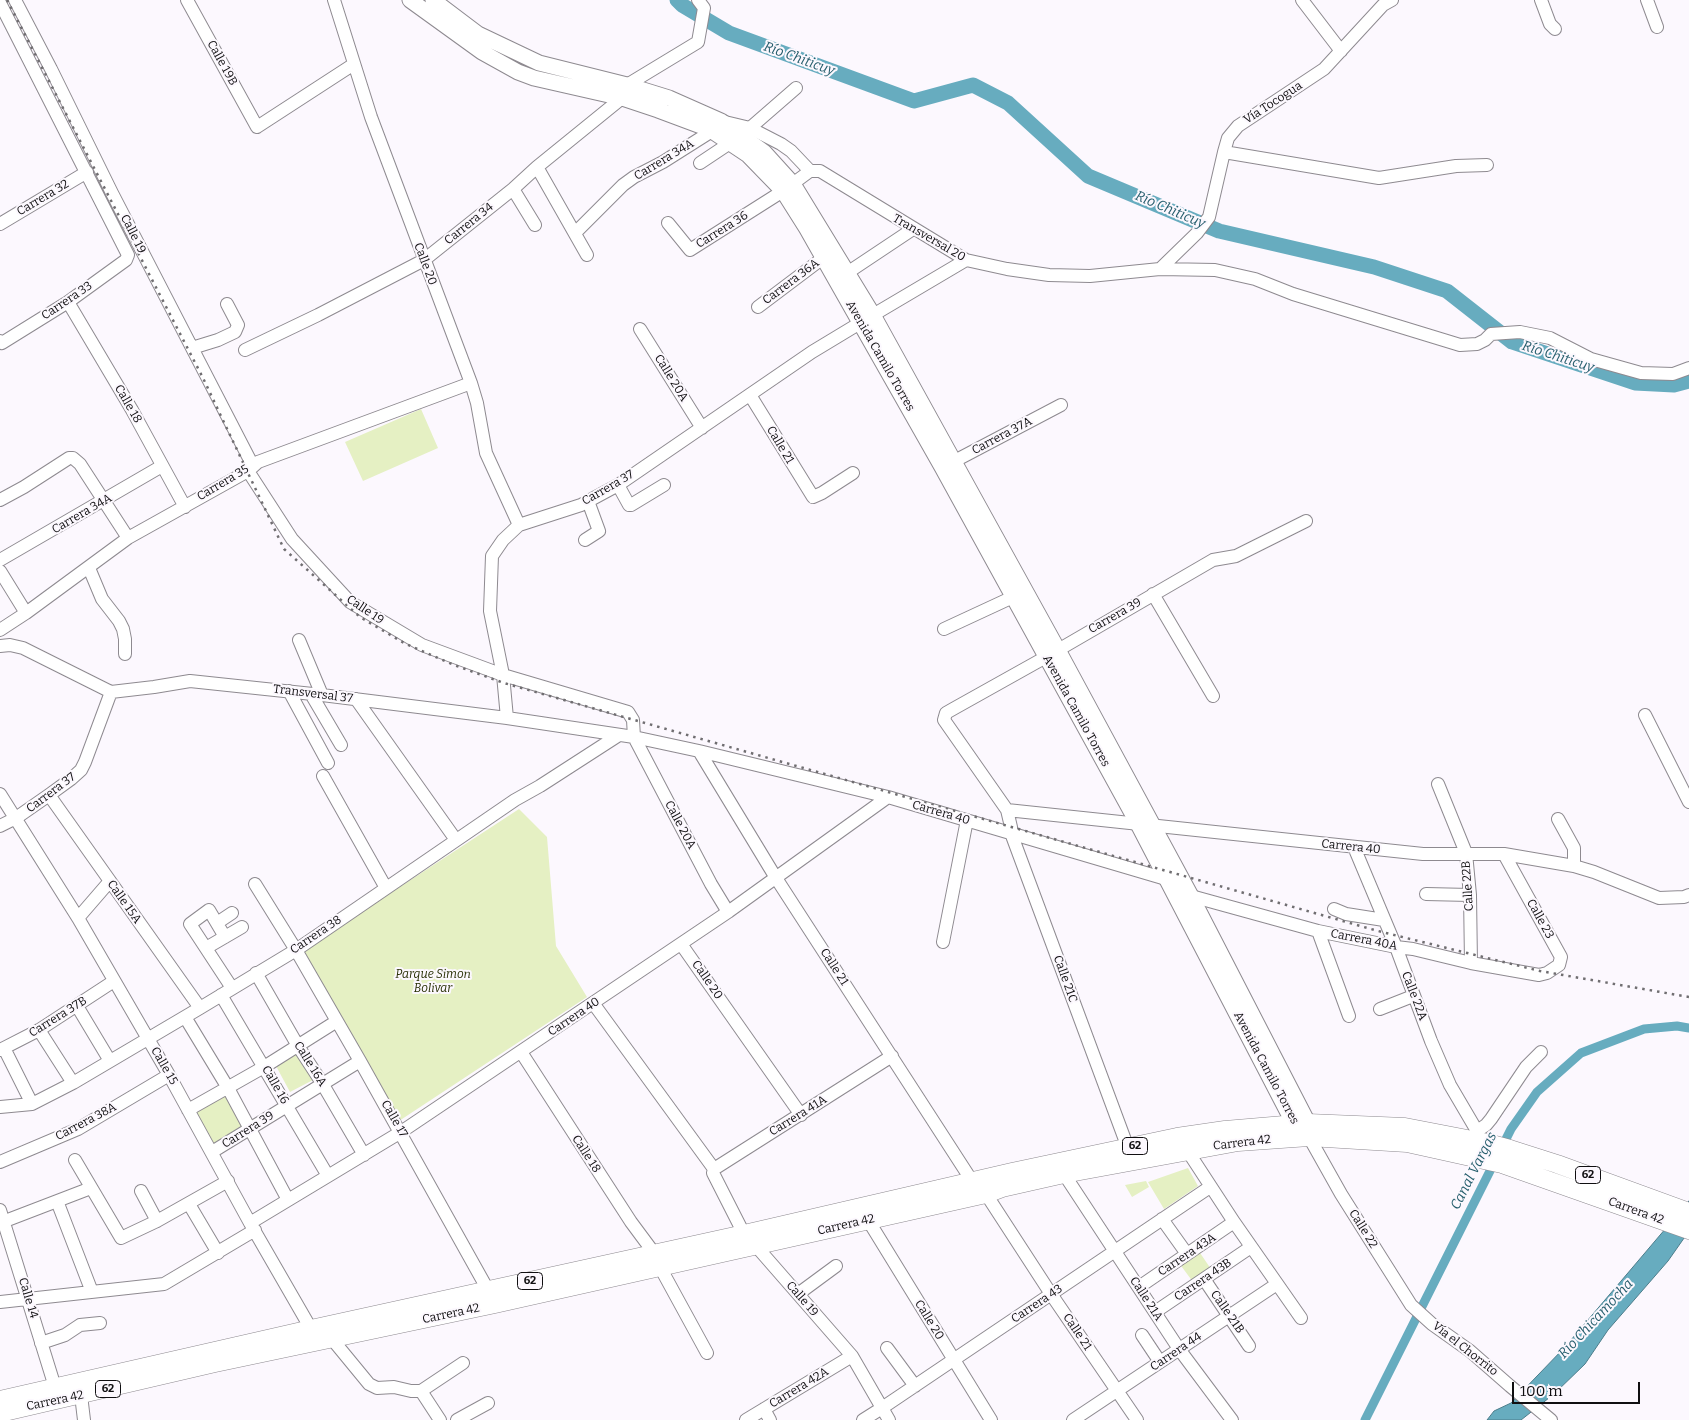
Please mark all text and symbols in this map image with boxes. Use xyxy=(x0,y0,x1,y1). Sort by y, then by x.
street label: Calle 19B xyxy=(204,38,240,88)
water label: Río Chiticuy xyxy=(761,38,837,80)
street label: Vía Tocogua xyxy=(1241,79,1305,127)
street label: Carrera 34A xyxy=(632,137,696,183)
street label: Carrera 32 xyxy=(14,177,72,219)
water label: Río Chiticuy xyxy=(1132,188,1208,232)
street label: Carrera 34 xyxy=(442,200,496,248)
street label: Carrera 36 xyxy=(693,208,751,252)
street label: Transversal 20 xyxy=(890,211,968,265)
street label: Calle 19 xyxy=(117,212,149,256)
street label: Calle 20 xyxy=(410,241,440,287)
street label: Carrera 36A xyxy=(760,256,822,308)
street label: Carrera 33 xyxy=(39,279,95,323)
street label: Avenida Camilo Torres xyxy=(842,298,918,414)
water label: Río Chiticuy xyxy=(1520,337,1596,377)
street label: Calle 20A xyxy=(651,352,691,404)
street label: Calle 18 xyxy=(111,382,145,426)
street label: Carrera 37A xyxy=(969,414,1035,458)
street label: Calle 21 xyxy=(763,424,797,466)
street label: Carrera 35 xyxy=(194,462,252,504)
street label: Carrera 37 xyxy=(579,467,637,509)
street label: Carrera 34A xyxy=(49,491,115,537)
street label: Calle 19 xyxy=(344,592,386,628)
street label: Carrera 39 xyxy=(1086,595,1144,637)
street label: Avenida Camilo Torres xyxy=(1039,653,1113,769)
street label: Transversal 37 xyxy=(272,682,354,706)
street label: Carrera 37 xyxy=(24,770,78,816)
street label: Calle 20A xyxy=(661,798,699,852)
street label: Carrera 40 xyxy=(910,798,972,828)
street label: Carrera 40 xyxy=(1321,837,1381,857)
street label: Calle 22B xyxy=(1459,860,1477,912)
street label: Calle 15A xyxy=(104,878,144,926)
street label: Calle 23 xyxy=(1523,897,1557,941)
street label: Carrera 38 xyxy=(288,913,344,957)
street label: Carrera 40A xyxy=(1329,926,1399,954)
street label: Calle 21 xyxy=(817,946,851,988)
street label: Calle 21C xyxy=(1050,953,1080,1005)
street label: Calle 20 xyxy=(688,958,726,1002)
park label: Parque Simon Bolivar xyxy=(395,968,471,996)
street label: Calle 22A xyxy=(1398,969,1430,1023)
street label: Carrera 37B xyxy=(27,994,89,1040)
street label: Carrera 40 xyxy=(545,994,603,1040)
street label: Avenida Camilo Torres xyxy=(1230,1009,1302,1127)
street label: Calle 16A xyxy=(291,1039,329,1089)
street label: Calle 15 xyxy=(147,1045,181,1087)
street label: Calle 16 xyxy=(258,1063,292,1107)
street label: Carrera 41A xyxy=(767,1093,829,1139)
street label: Calle 17 xyxy=(378,1098,410,1140)
street label: Carrera 38A xyxy=(53,1100,119,1144)
street label: Carrera 39 xyxy=(219,1108,277,1152)
water label: Canal Vargas xyxy=(1447,1129,1501,1213)
street label: Calle 18 xyxy=(569,1132,603,1176)
street label: Carrera 42 xyxy=(1212,1132,1272,1154)
road number: 62 xyxy=(1122,1138,1148,1154)
road number: 62 xyxy=(1576,1166,1600,1184)
street label: Carrera 42 xyxy=(1606,1194,1666,1228)
street label: Calle 22 xyxy=(1346,1207,1380,1251)
street label: Carrera 42 xyxy=(816,1211,876,1239)
street label: Carrera 43A xyxy=(1155,1230,1219,1280)
street label: Carrera 43B xyxy=(1172,1256,1234,1304)
road number: 62 xyxy=(518,1272,542,1290)
street label: Calle 21A xyxy=(1126,1274,1166,1324)
street label: Calle 14 xyxy=(15,1276,41,1320)
water label: Río Chicamocha xyxy=(1555,1276,1637,1362)
street label: Calle 19 xyxy=(783,1278,821,1320)
street label: Carrera 43 xyxy=(1009,1282,1065,1326)
street label: Calle 21B xyxy=(1207,1288,1247,1336)
street label: Calle 20 xyxy=(911,1297,947,1343)
street label: Carrera 42 xyxy=(421,1301,481,1327)
street label: Calle 21 xyxy=(1059,1311,1095,1353)
street label: Vía el Chorrito xyxy=(1429,1319,1501,1379)
street label: Carrera 44 xyxy=(1148,1330,1204,1374)
street label: Carrera 42A xyxy=(767,1365,831,1411)
scale bar xyxy=(1514,1372,1642,1404)
road number: 62 xyxy=(96,1380,120,1398)
text: 100 m xyxy=(1520,1382,1563,1400)
street label: Carrera 42 xyxy=(25,1388,85,1414)

